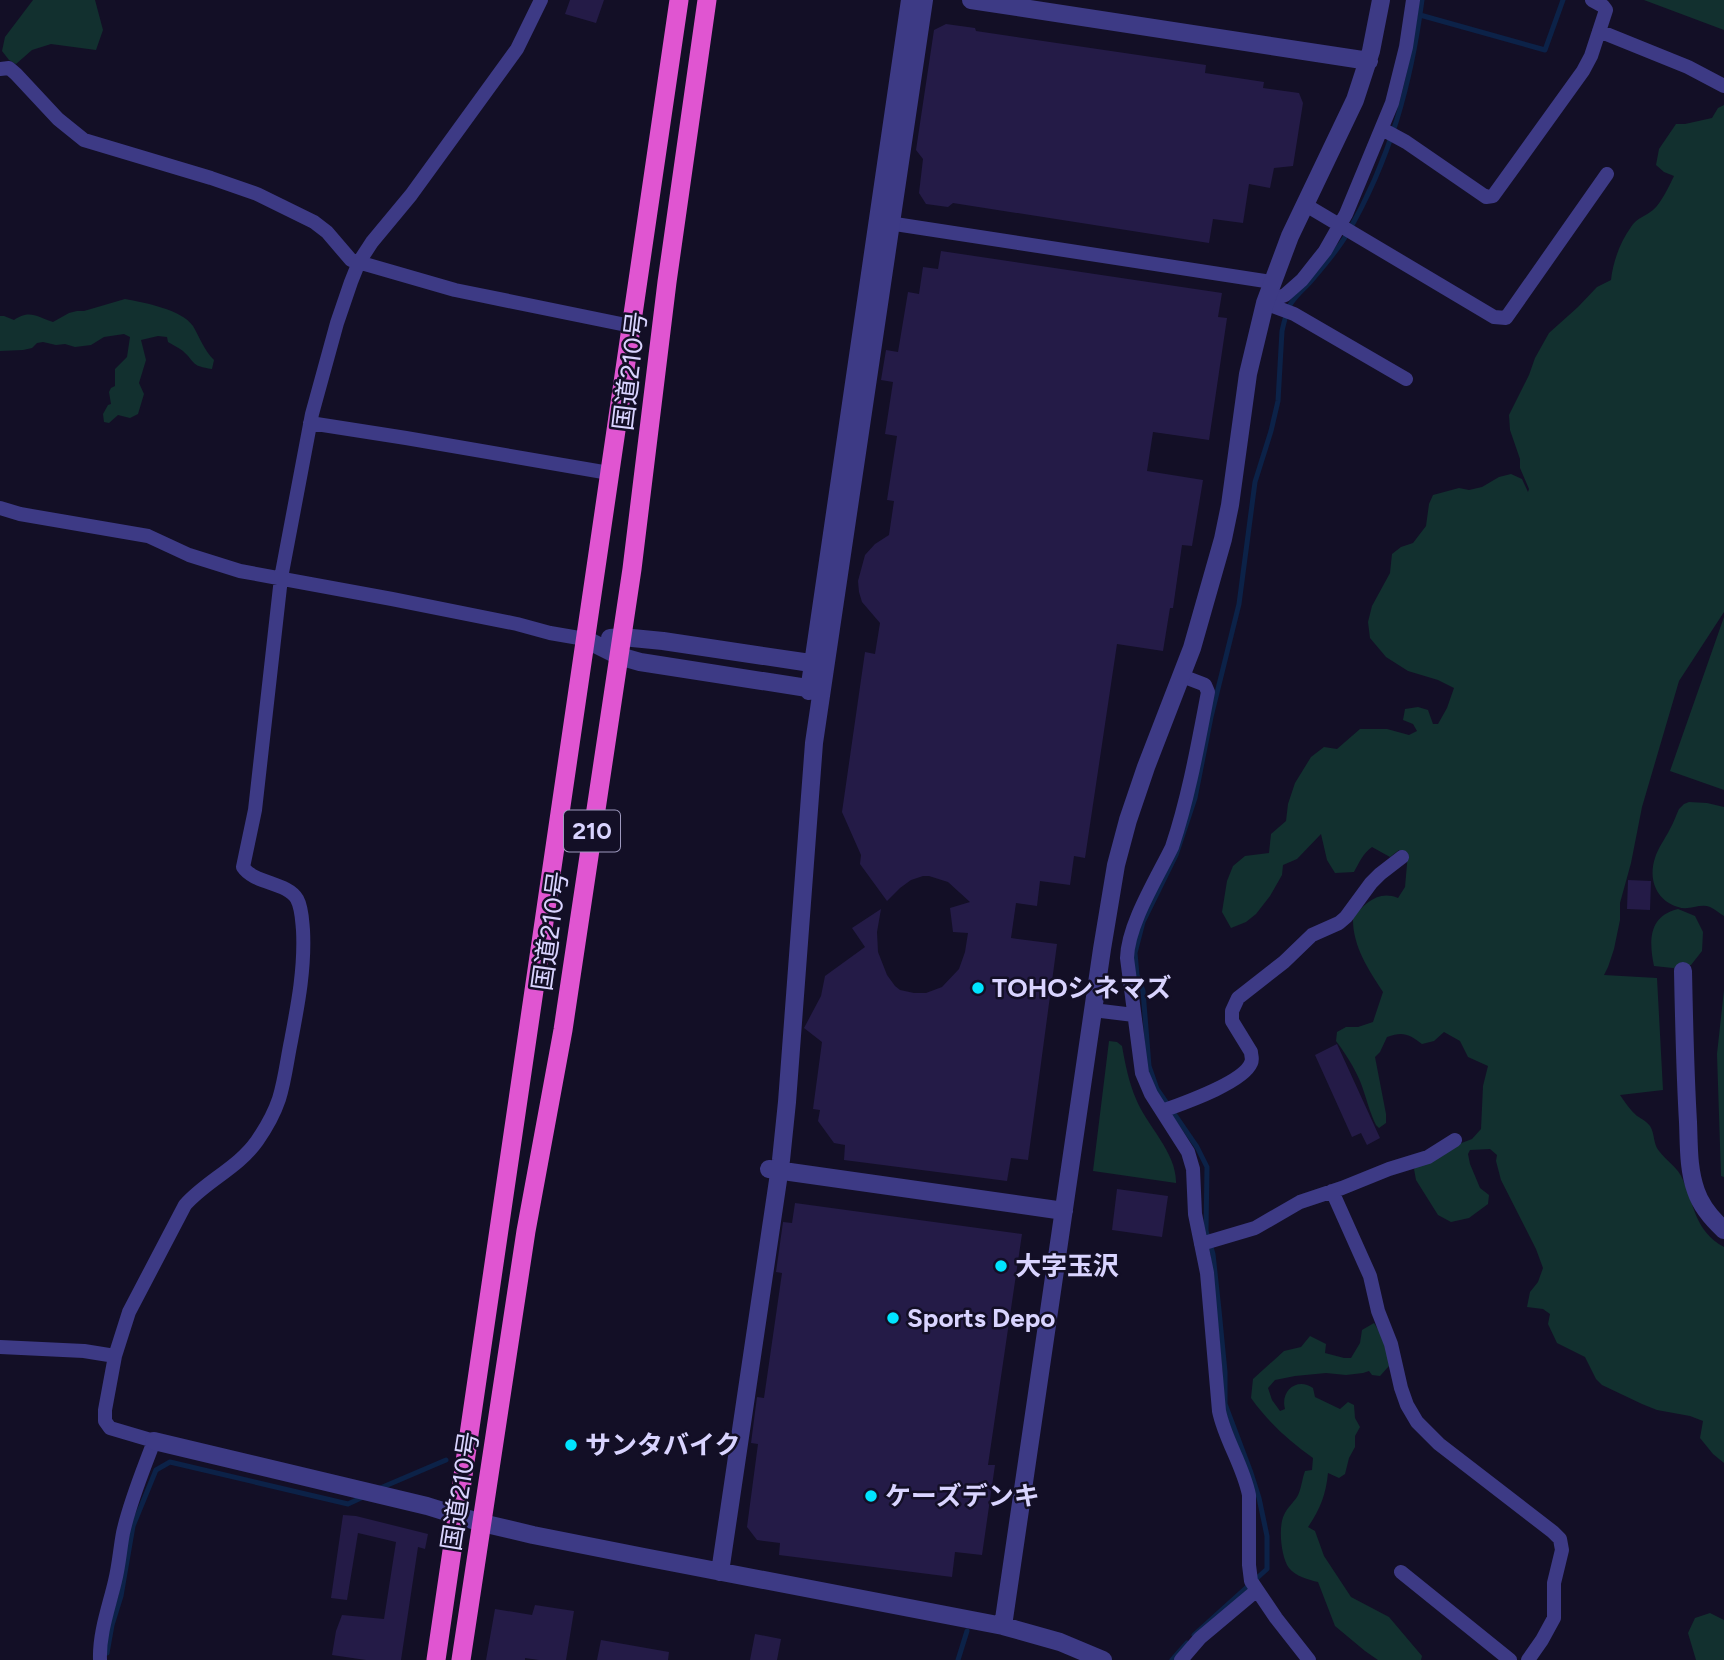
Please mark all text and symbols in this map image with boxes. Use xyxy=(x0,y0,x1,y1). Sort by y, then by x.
street label: 国道210号 xyxy=(607,310,653,432)
road number: 210 xyxy=(564,810,620,852)
street label: 国道210号 xyxy=(526,869,574,993)
place label: TOHOシネマズ xyxy=(992,972,1172,1004)
marker: TOHOシネマズ xyxy=(970,980,986,996)
place label: 大字玉沢 xyxy=(1015,1250,1119,1282)
marker: 大字玉沢 xyxy=(993,1258,1009,1274)
place label: Sports Depo xyxy=(907,1302,1055,1334)
marker: Sports Depo xyxy=(885,1310,901,1326)
street label: 国道210号 xyxy=(435,1429,485,1553)
place label: サンタバイク xyxy=(585,1429,740,1461)
marker: サンタバイク xyxy=(563,1437,579,1453)
place label: ケーズデンキ xyxy=(885,1480,1040,1512)
marker: ケーズデンキ xyxy=(863,1488,879,1504)

